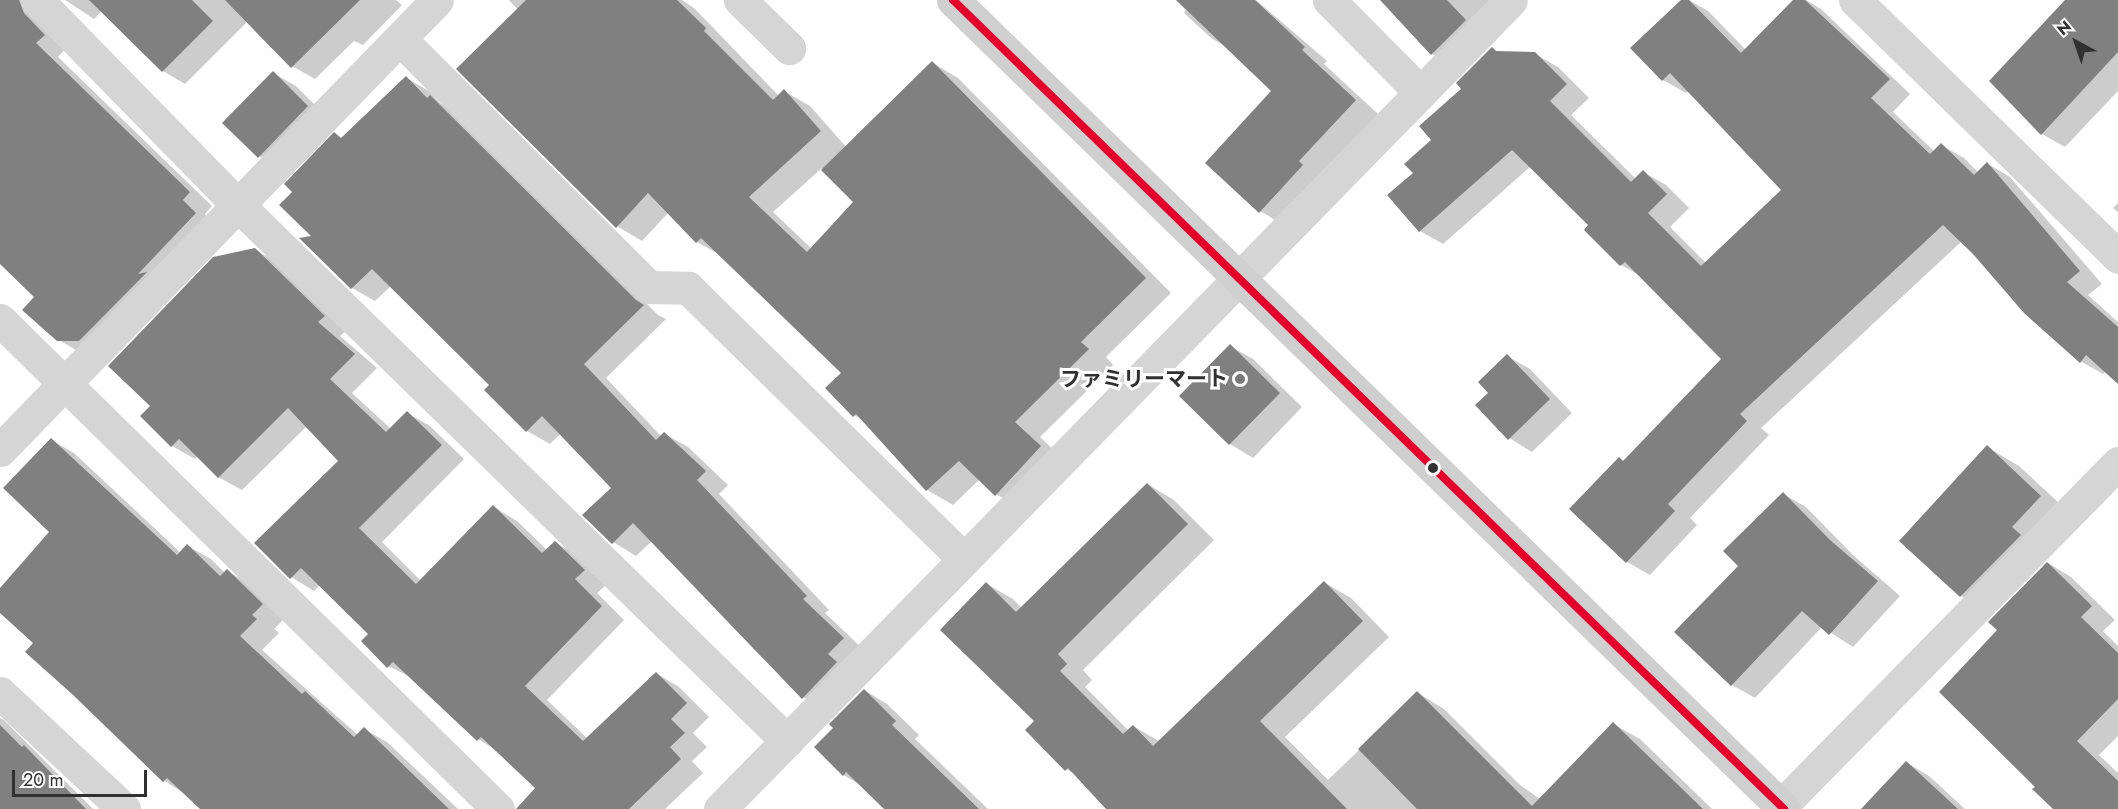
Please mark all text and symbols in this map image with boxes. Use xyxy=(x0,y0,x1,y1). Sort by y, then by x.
north arrow xyxy=(2046,12,2106,72)
text: N xyxy=(2052,15,2076,41)
place label: ファミリーマート xyxy=(1060,366,1228,392)
marker: ファミリーマート xyxy=(1233,372,1247,386)
unlabelled marker xyxy=(1427,462,1439,474)
scale bar xyxy=(15,758,150,796)
text: 20 m xyxy=(23,767,63,793)

